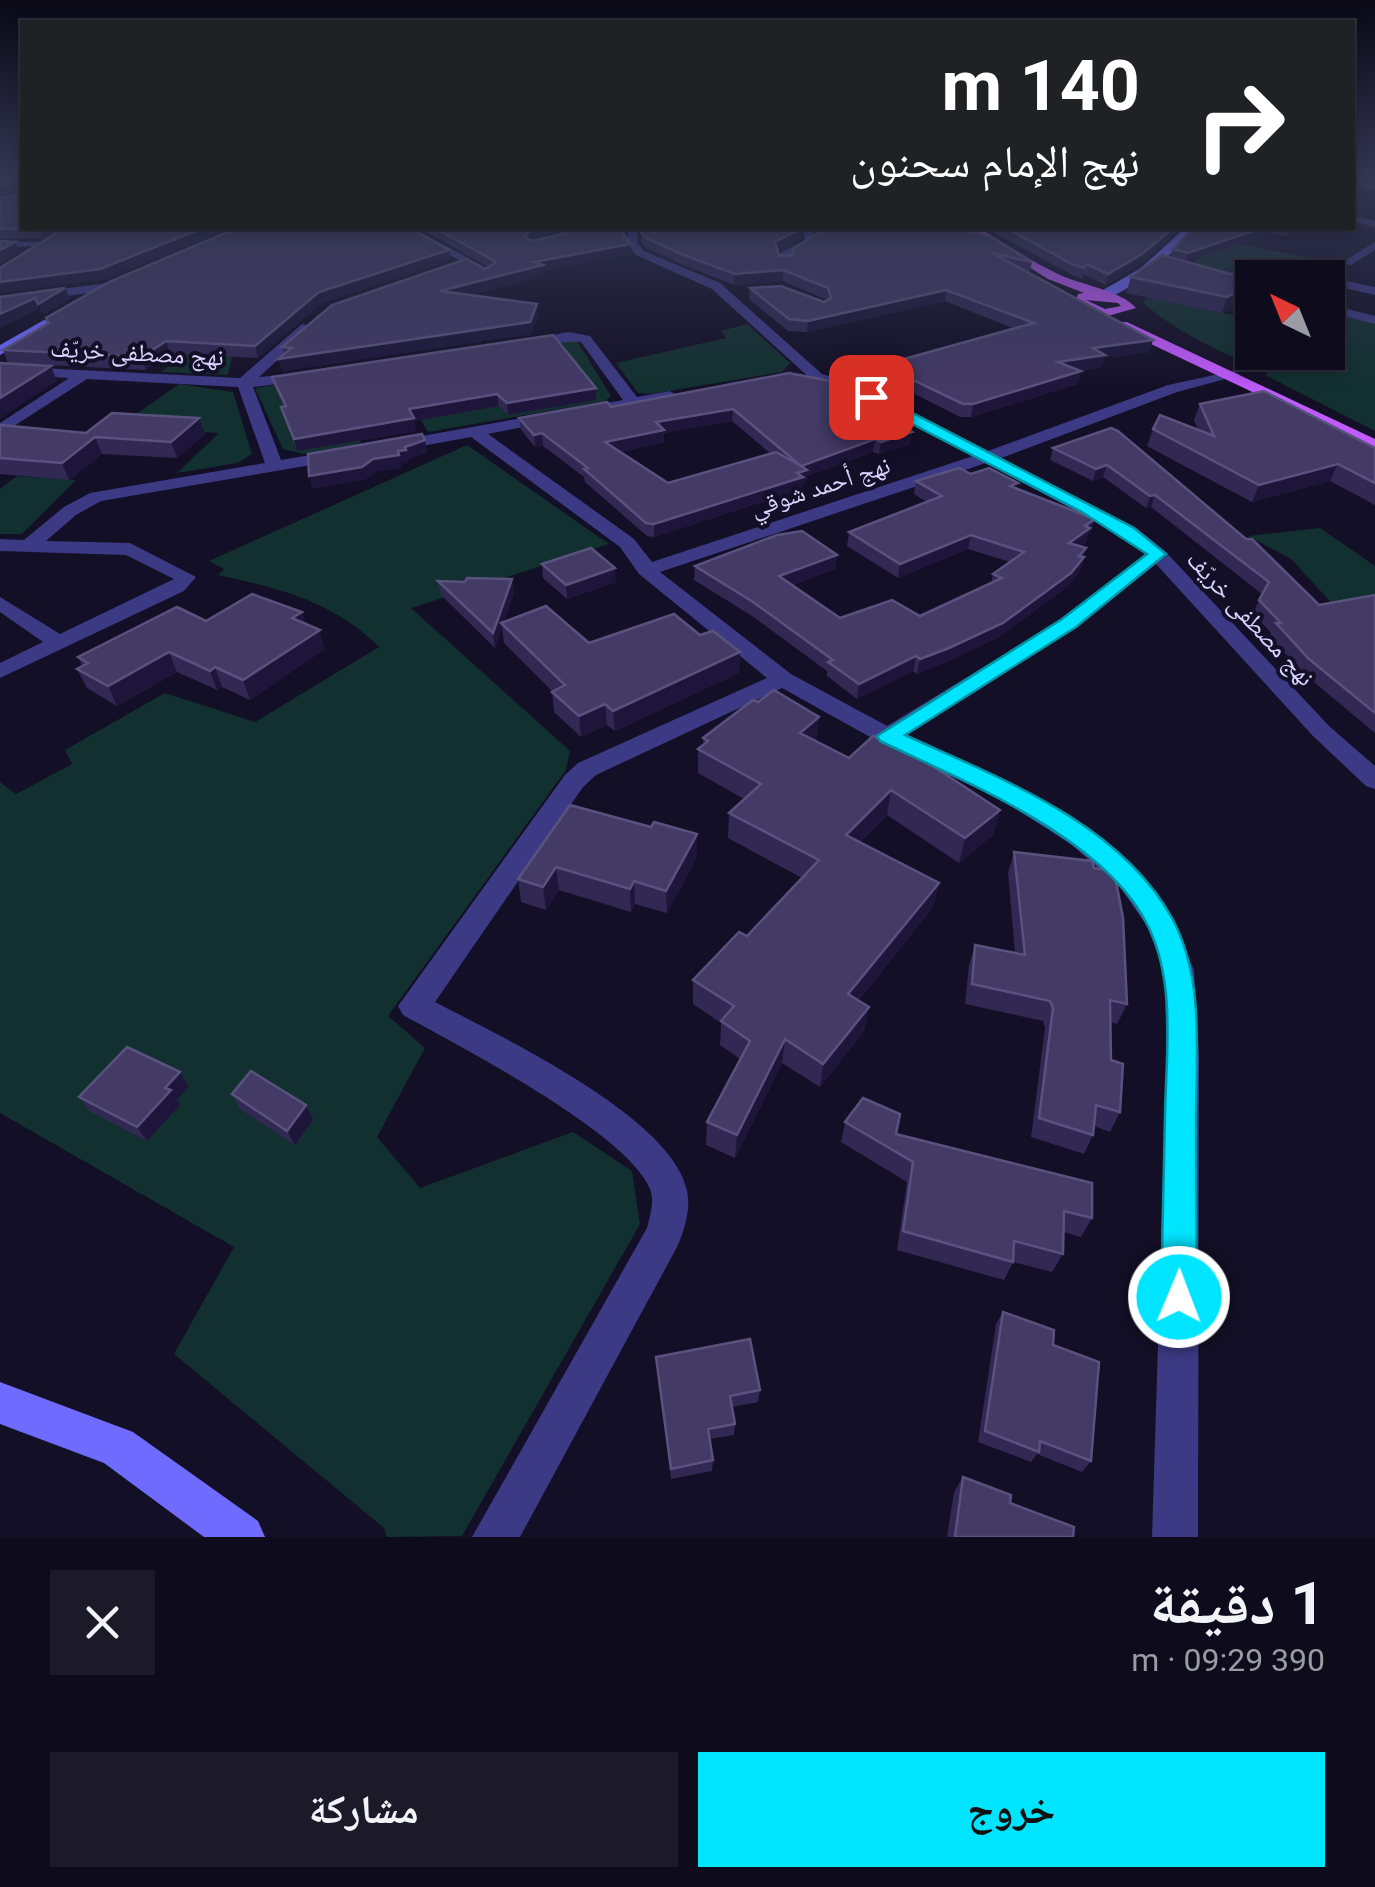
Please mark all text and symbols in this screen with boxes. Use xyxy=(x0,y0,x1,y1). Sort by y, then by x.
text: 140 m xyxy=(941,45,1140,127)
icon: right xyxy=(1175,60,1305,190)
text: نهج الإمام سحنون xyxy=(850,135,1140,188)
north arrow xyxy=(1235,260,1345,370)
map controls xyxy=(1235,260,1345,370)
street label: نهج مصطفى خريّف xyxy=(49,333,225,373)
pin xyxy=(829,355,914,440)
icon: arrive xyxy=(844,370,899,425)
street label: نهج أحمد شوقي xyxy=(746,450,895,528)
street label: نهج مصطفى خريّف xyxy=(1180,545,1321,692)
position arrow xyxy=(1127,1245,1231,1349)
text: 1 دقيقة xyxy=(1150,1568,1325,1639)
button: close xyxy=(50,1570,155,1675)
text: 390 m · 09:29 xyxy=(1131,1641,1325,1679)
button: مشاركة xyxy=(50,1752,678,1867)
button: خروج xyxy=(698,1752,1325,1867)

